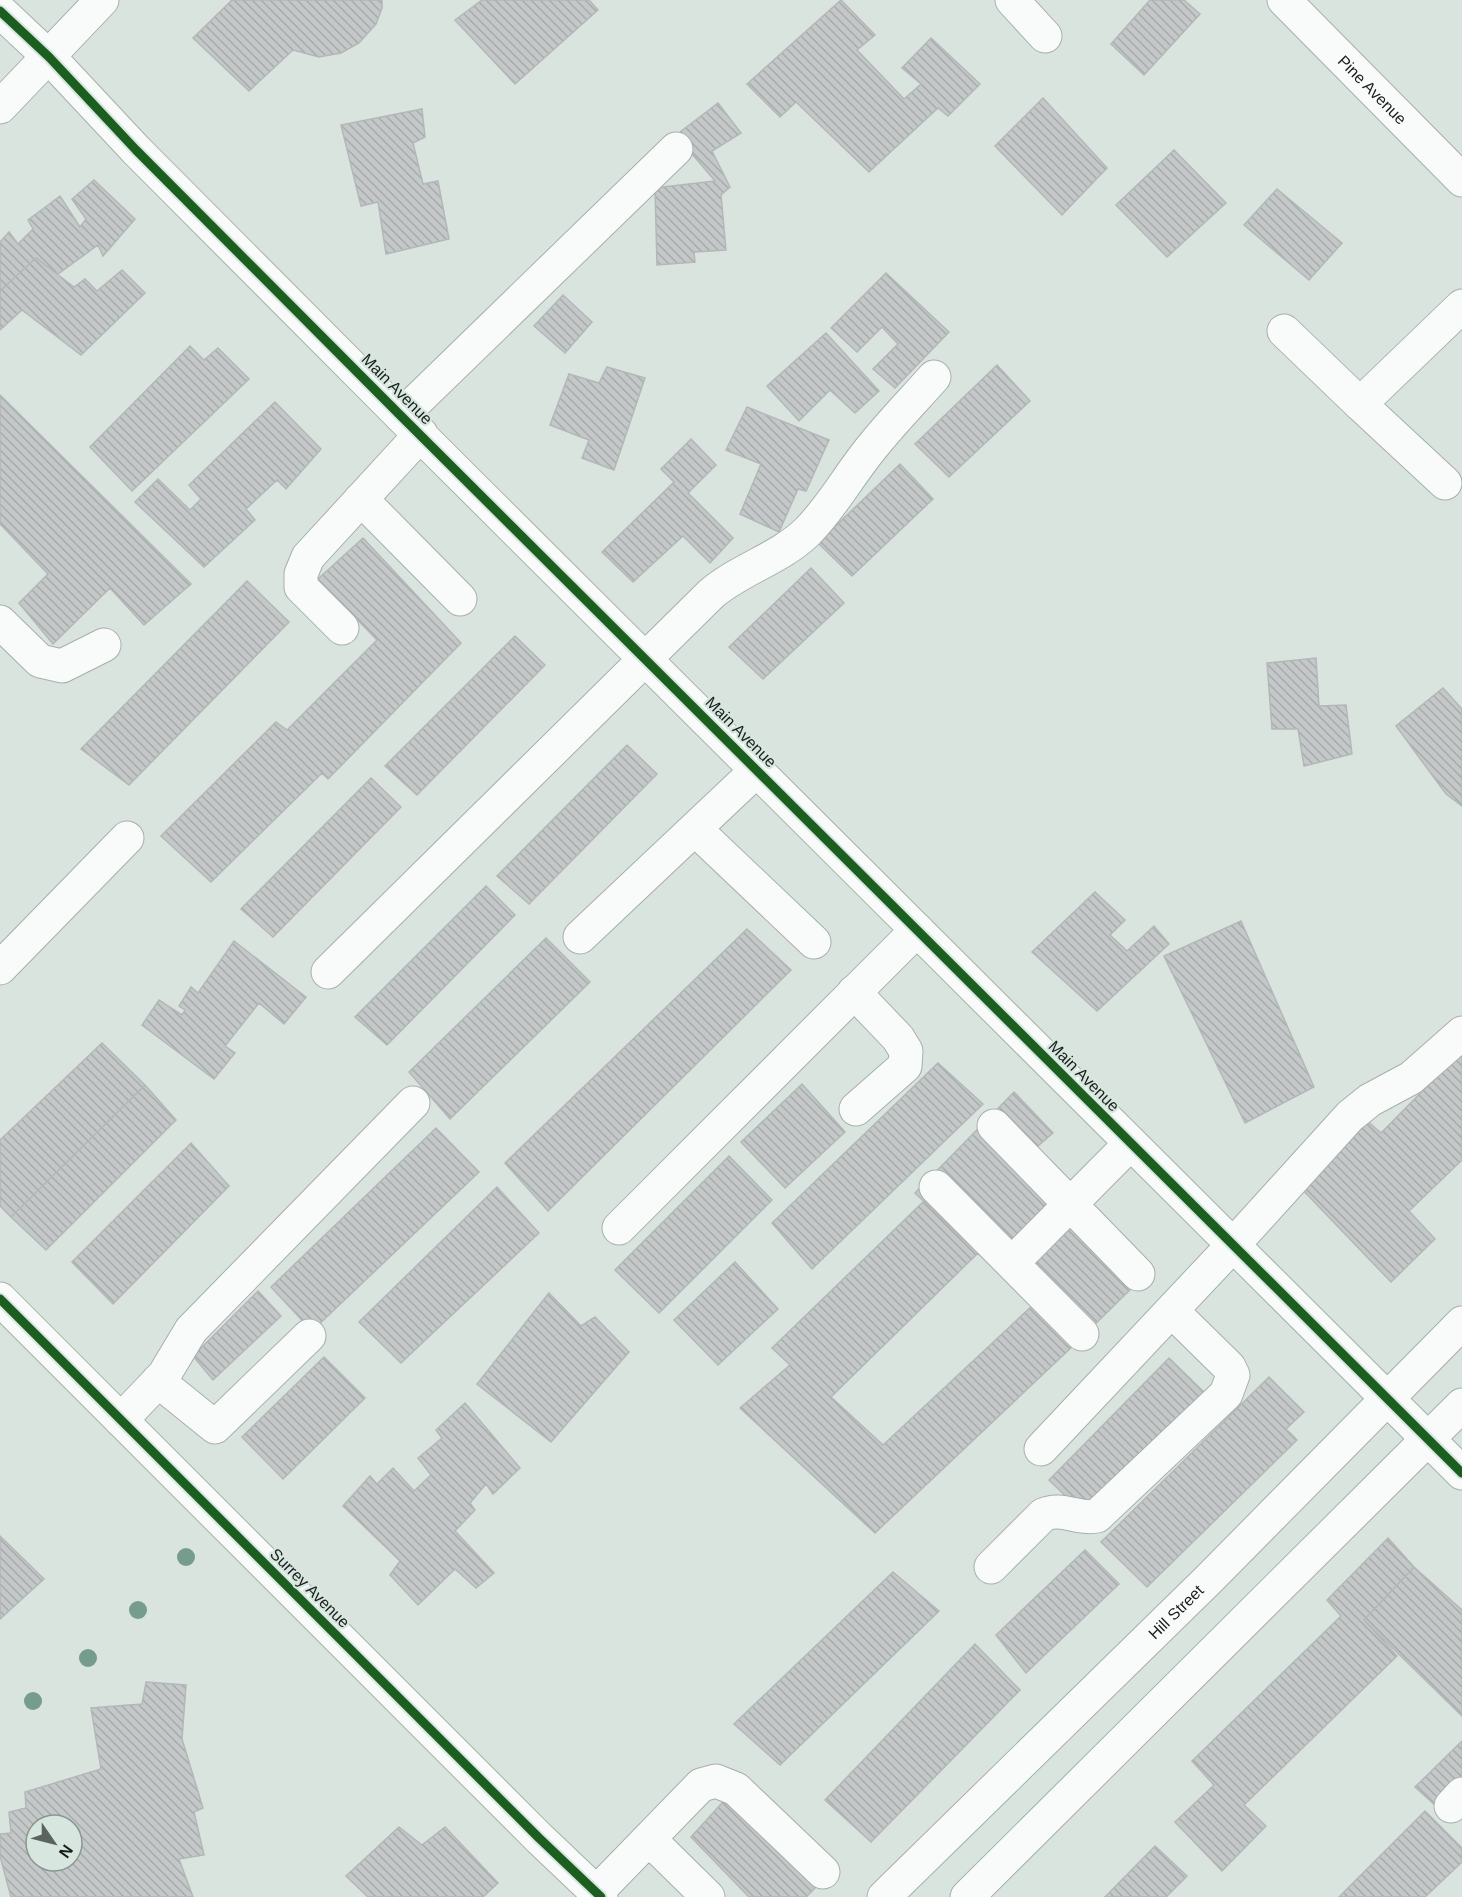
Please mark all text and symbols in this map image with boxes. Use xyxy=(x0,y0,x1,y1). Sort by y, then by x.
street label: Pine Avenue xyxy=(1335,52,1410,127)
street label: Main Avenue xyxy=(358,350,436,428)
street label: Main Avenue xyxy=(702,693,780,771)
street label: Main Avenue xyxy=(1045,1037,1123,1115)
street label: Surrey Avenue xyxy=(267,1545,353,1631)
street label: Hill Street xyxy=(1145,1581,1207,1642)
north arrow xyxy=(24,1813,84,1873)
text: N xyxy=(56,1842,76,1861)

